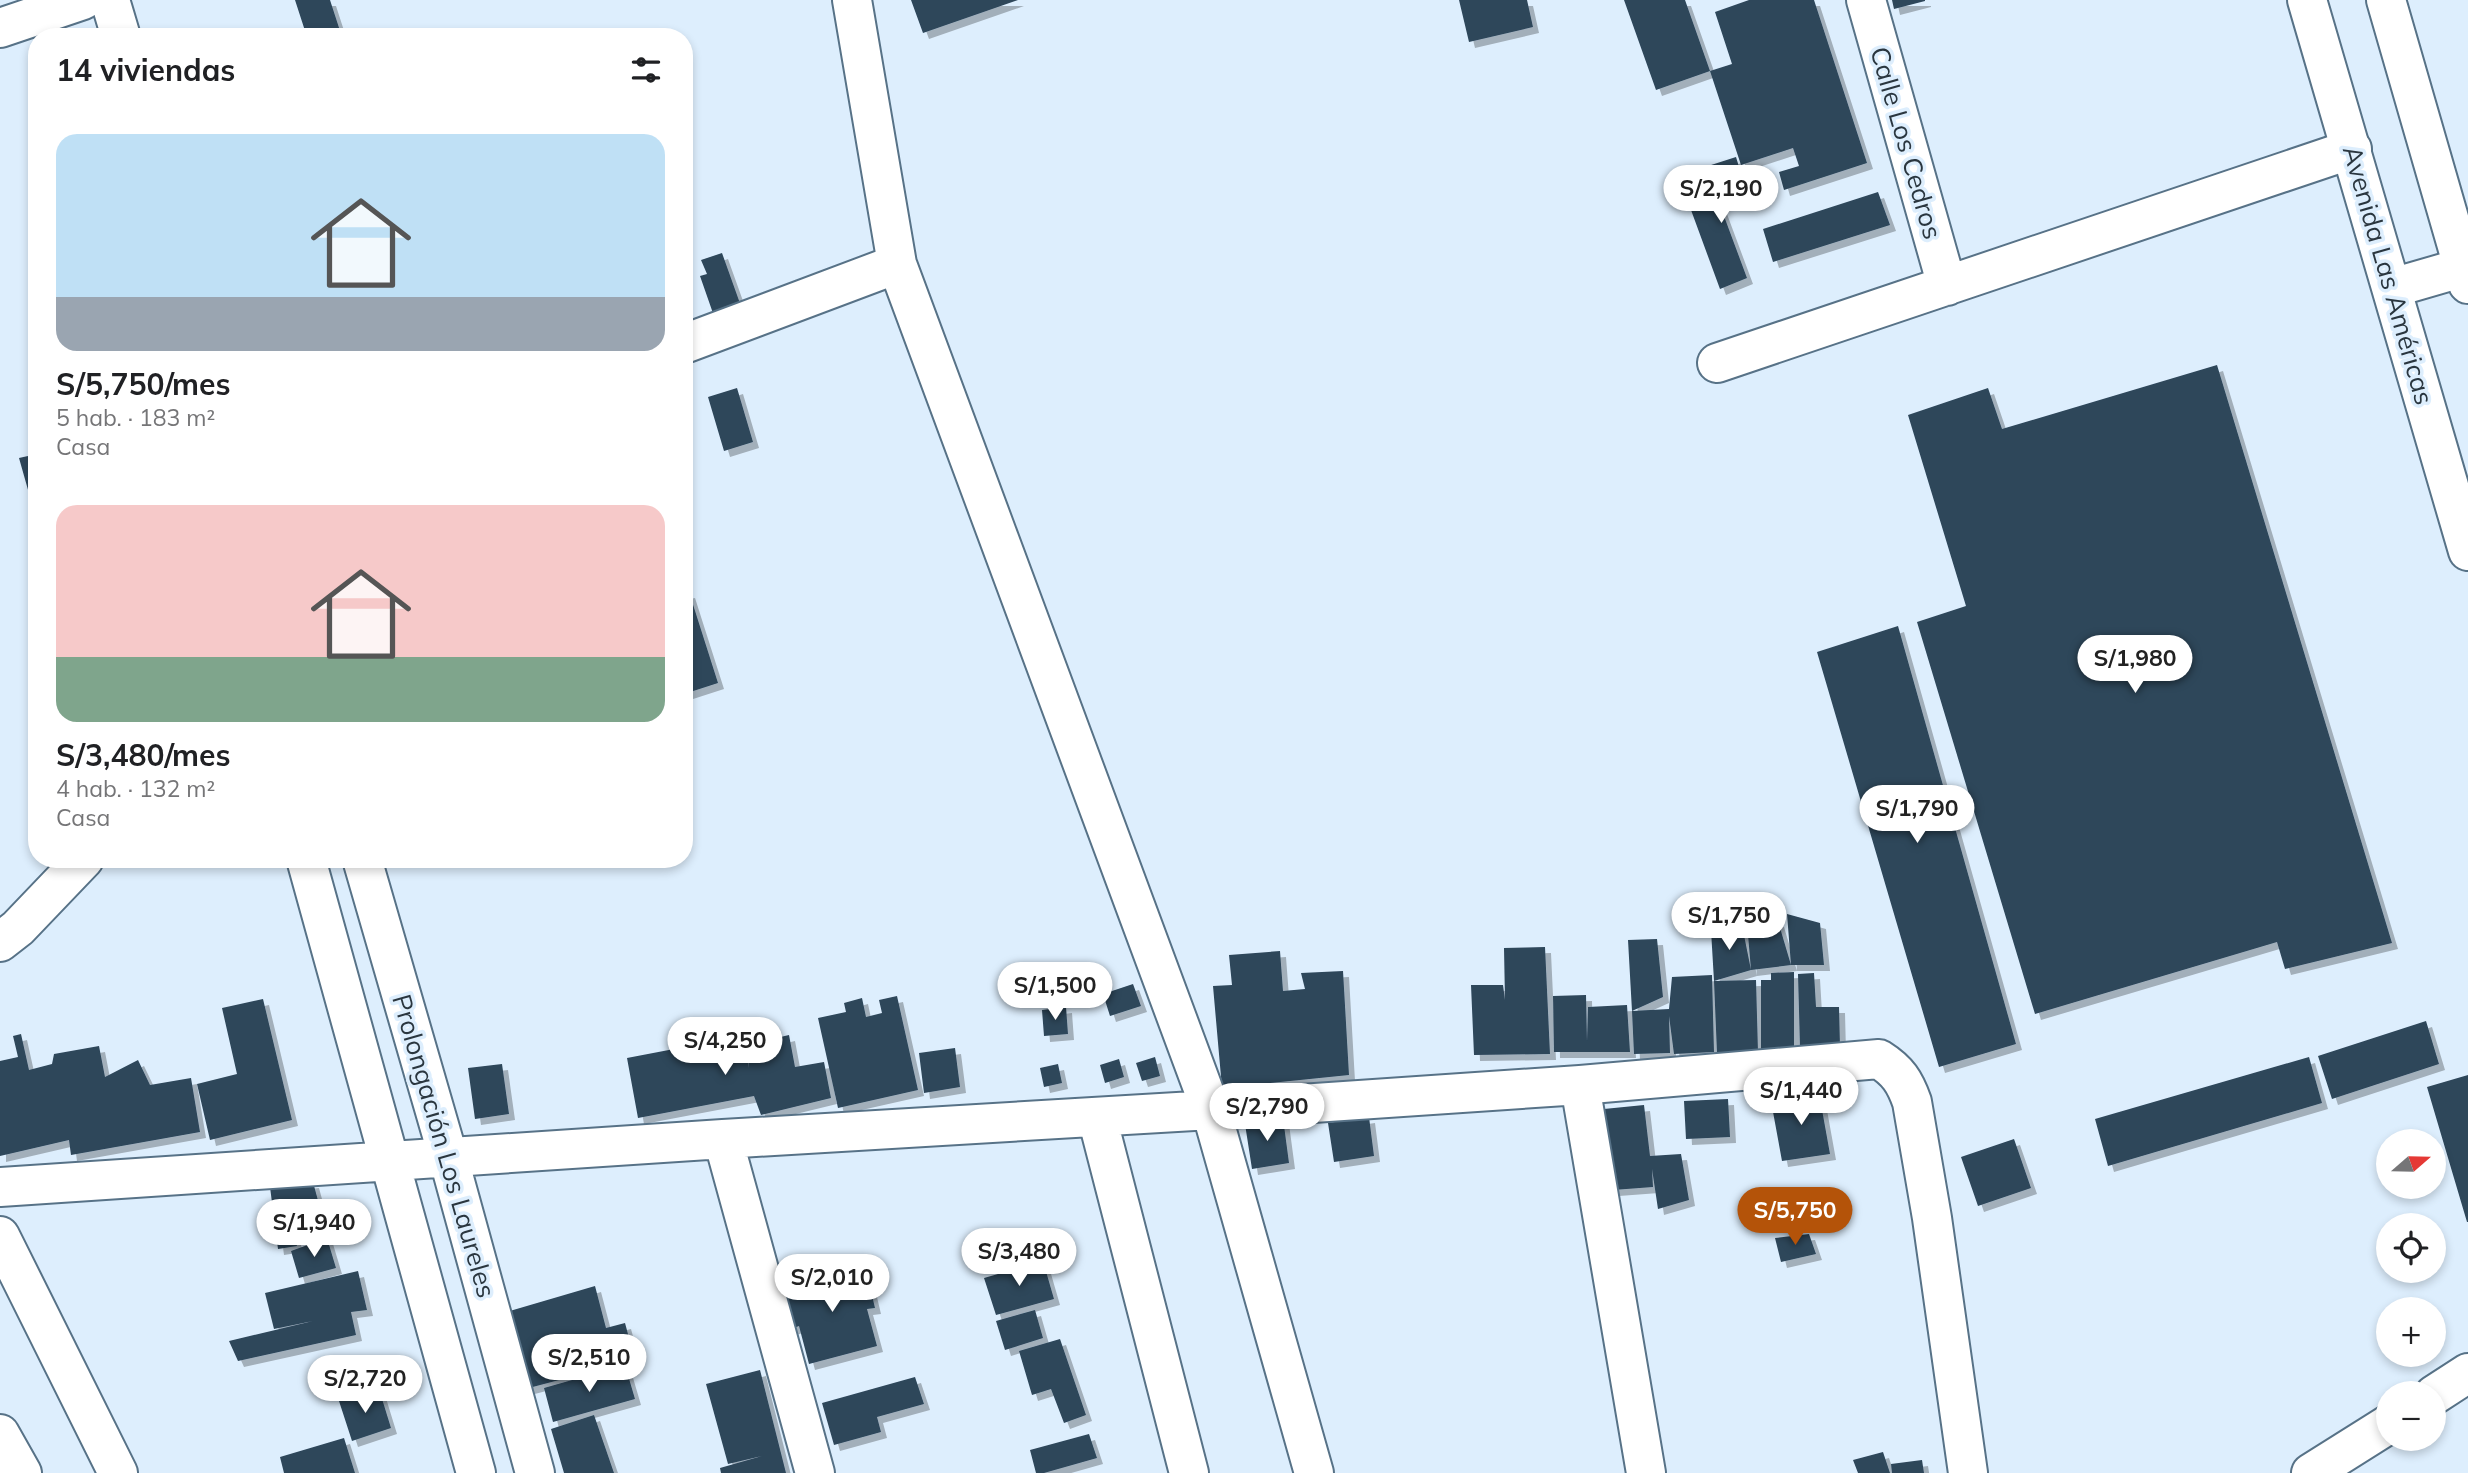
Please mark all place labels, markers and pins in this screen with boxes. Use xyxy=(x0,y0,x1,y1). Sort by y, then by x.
pin: S/2,190 xyxy=(1656,166,1786,225)
pin: S/1,980 xyxy=(2070,636,2200,695)
pin: S/1,790 xyxy=(1852,786,1982,845)
pin: S/1,750 xyxy=(1664,892,1794,952)
pin: S/1,500 xyxy=(990,962,1120,1022)
pin: S/4,250 xyxy=(660,1018,790,1077)
pin: S/1,440 xyxy=(1736,1068,1866,1127)
pin: S/2,790 xyxy=(1202,1084,1332,1143)
pin: S/5,750 xyxy=(1730,1188,1860,1247)
pin: S/1,940 xyxy=(249,1200,379,1259)
pin: S/3,480 xyxy=(954,1228,1084,1288)
pin: S/2,010 xyxy=(767,1254,897,1314)
pin: S/2,510 xyxy=(524,1334,654,1394)
pin: S/2,720 xyxy=(300,1356,430,1415)

